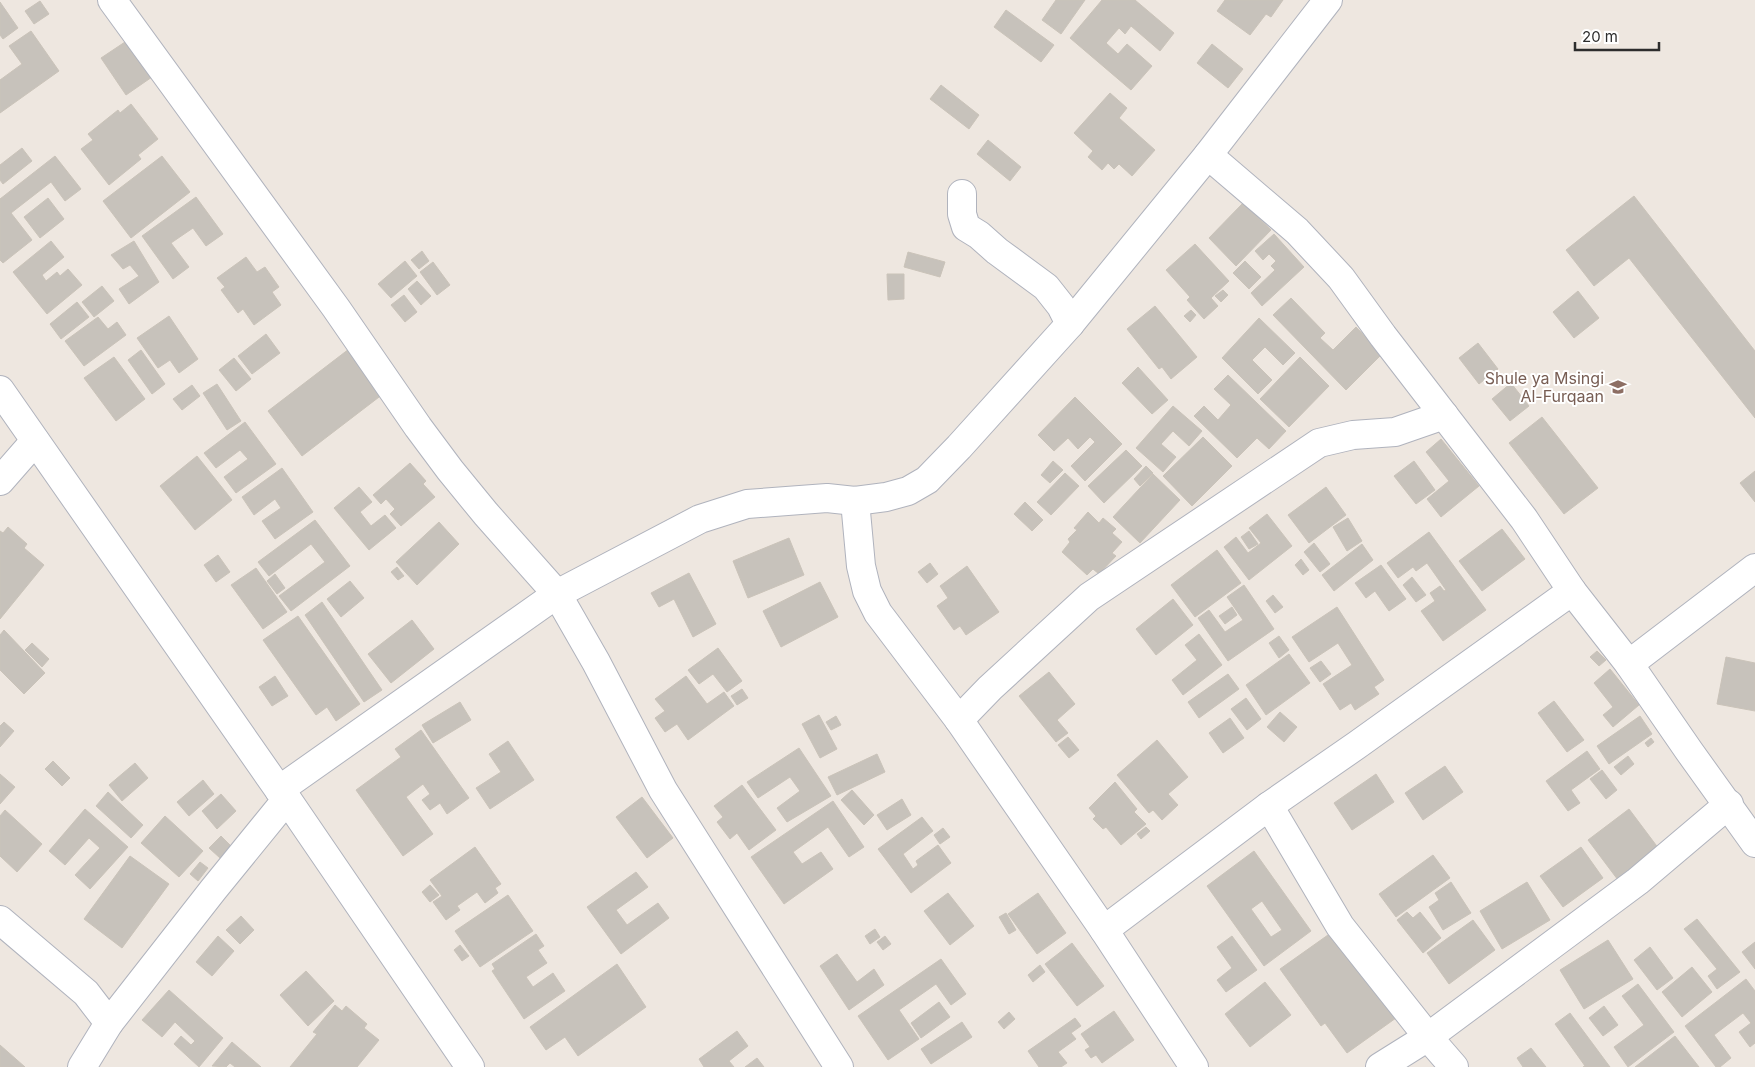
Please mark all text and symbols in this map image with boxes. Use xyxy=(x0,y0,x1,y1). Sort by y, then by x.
scale bar xyxy=(1575,20,1659,52)
text: 20 m xyxy=(1582,27,1618,46)
place label: Shule ya Msingi Al-Furqaan xyxy=(1485,368,1604,406)
school or university icon: Shule ya Msingi Al-Furqaan xyxy=(1608,377,1628,397)

